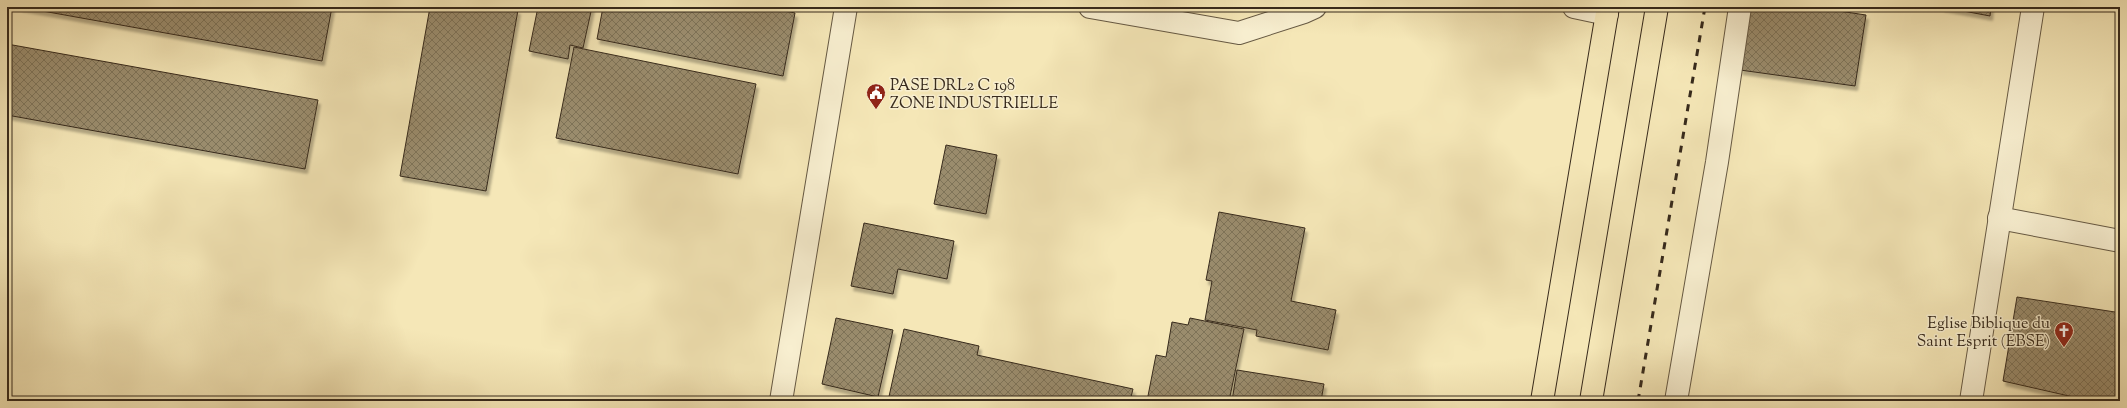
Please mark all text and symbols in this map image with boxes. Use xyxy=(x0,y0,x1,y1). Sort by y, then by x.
place label: PASE DRL2 C 198 ZONE INDUSTRIELLE xyxy=(890,75,1058,116)
public building icon: PASE DRL2 C 198 ZONE INDUSTRIELLE xyxy=(865,82,887,110)
place label: Eglise Biblique du Saint Esprit (EBSE) xyxy=(1917,313,2050,354)
church icon: Eglise Biblique du Saint Esprit (EBSE) xyxy=(2053,320,2075,348)

